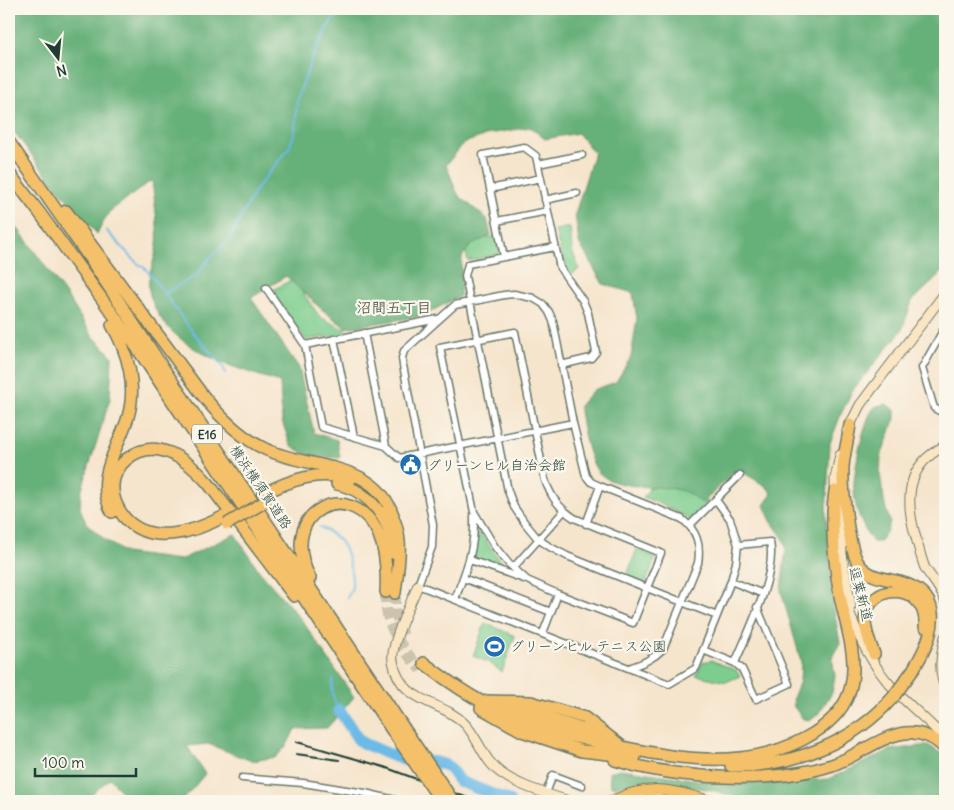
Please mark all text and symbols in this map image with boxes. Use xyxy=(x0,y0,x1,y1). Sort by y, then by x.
north arrow xyxy=(32,32,82,82)
text: N xyxy=(54,61,69,80)
district label: 沼間五丁目 xyxy=(356,298,432,317)
road number: E16 xyxy=(192,424,222,444)
street label: 横浜横須賀道路 xyxy=(226,441,296,533)
public building icon: グリーンヒル自治会館 xyxy=(399,453,423,477)
place label: グリーンヒル自治会館 xyxy=(427,456,566,474)
street label: 逗葉新道 xyxy=(845,565,877,623)
sports icon: グリーンヒル テニス公園 xyxy=(482,634,506,658)
place label: グリーンヒル テニス公園 xyxy=(510,637,667,655)
scale bar xyxy=(35,745,136,777)
text: 100 m xyxy=(42,753,84,772)

